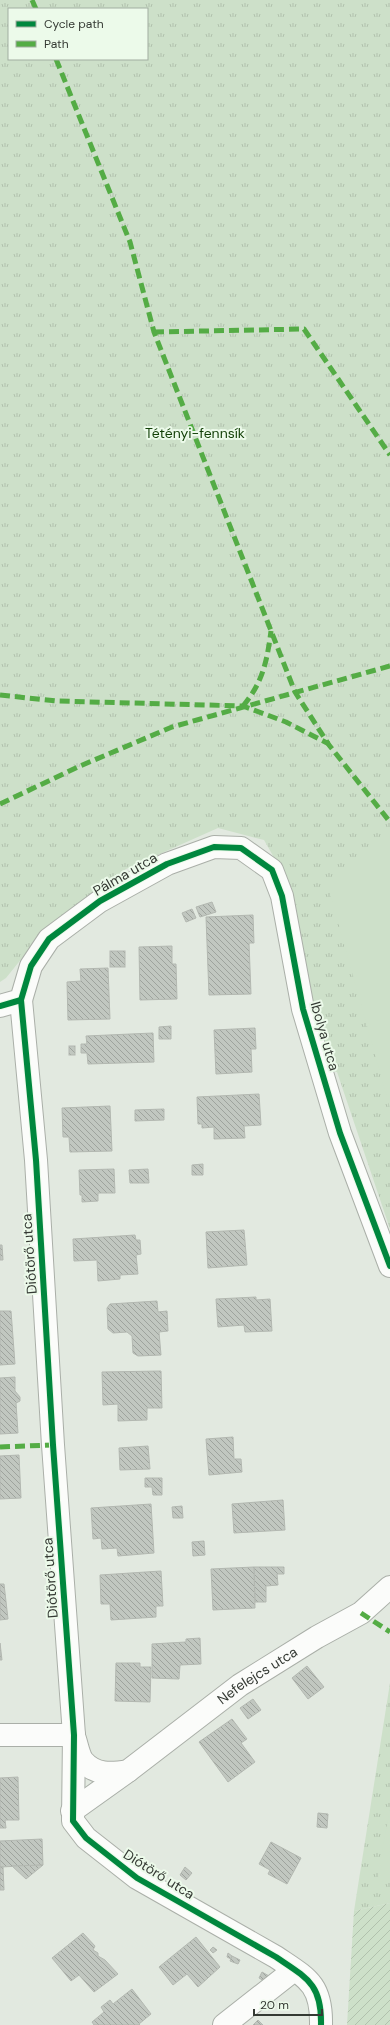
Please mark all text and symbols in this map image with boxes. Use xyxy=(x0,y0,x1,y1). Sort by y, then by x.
legend xyxy=(8,8,148,60)
text: Cycle path xyxy=(44,16,104,32)
text: Path xyxy=(44,36,69,52)
park label: Tétényi-fennsík xyxy=(145,424,245,442)
street label: Pálma utca xyxy=(90,848,160,900)
street label: Ibolya utca xyxy=(307,999,343,1073)
street label: Diótörő utca xyxy=(17,1213,41,1295)
street label: Diótörő utca xyxy=(38,1537,62,1619)
street label: Nefelejcs utca xyxy=(214,1643,301,1708)
street label: Diótörő utca xyxy=(120,1845,198,1903)
scale bar xyxy=(254,1991,322,2017)
text: 20 m xyxy=(260,1997,289,2013)

